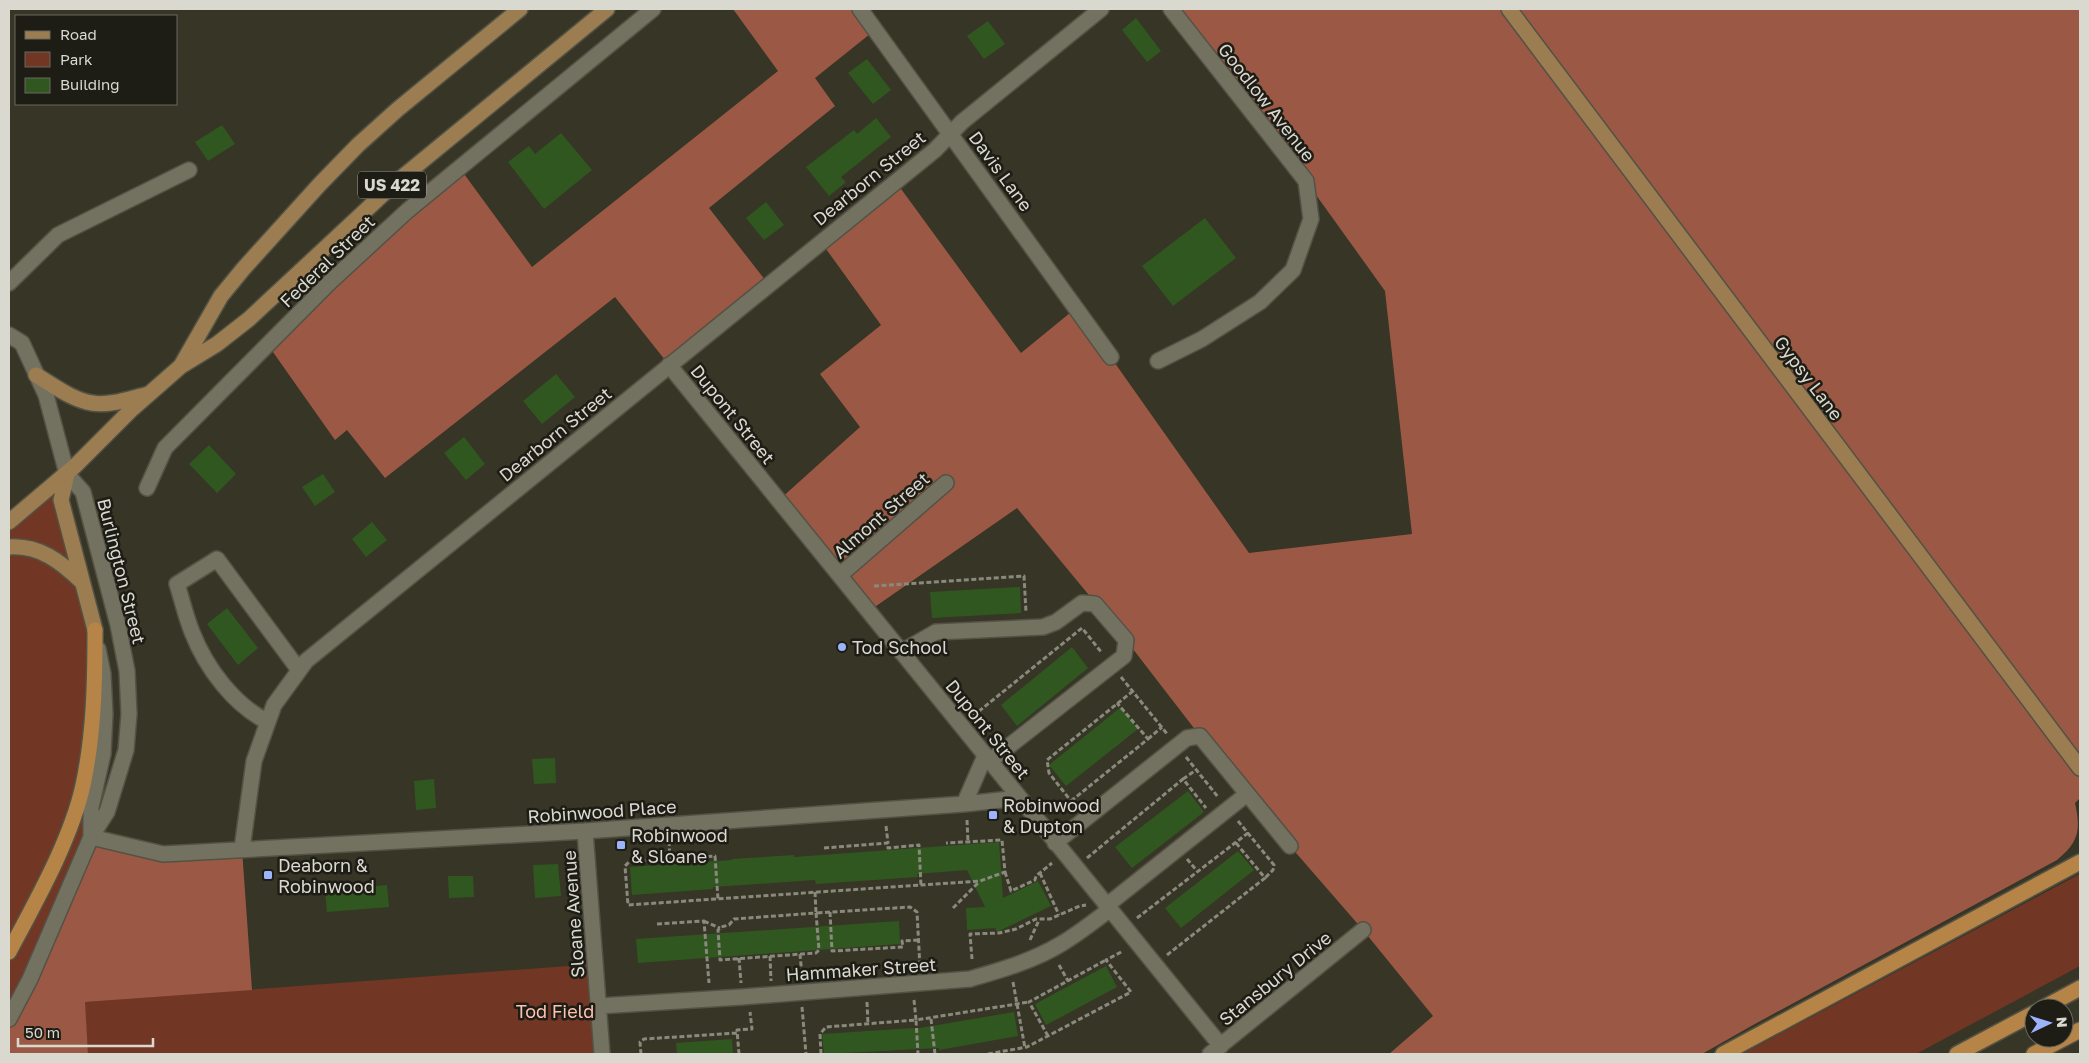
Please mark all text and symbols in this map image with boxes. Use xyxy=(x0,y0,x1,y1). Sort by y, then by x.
legend xyxy=(15,15,178,105)
text: Road xyxy=(60,25,97,43)
street label: Goodlow Avenue xyxy=(1214,38,1320,166)
text: Park xyxy=(60,50,93,68)
text: Building xyxy=(60,75,120,93)
street label: Dearborn Street xyxy=(808,126,930,230)
street label: Davis Lane xyxy=(965,127,1037,215)
road number: US 422 xyxy=(358,172,426,198)
street label: Federal Street xyxy=(275,210,379,312)
street label: Gypsy Lane xyxy=(1770,331,1848,425)
street label: Dupont Street xyxy=(686,360,780,468)
street label: Dearborn Street xyxy=(494,382,616,486)
street label: Almont Street xyxy=(828,467,934,563)
street label: Burlington Street xyxy=(93,496,151,646)
place label: Tod School xyxy=(852,636,948,658)
marker: Tod School xyxy=(836,641,848,653)
street label: Dupont Street xyxy=(941,675,1035,783)
place label: Robinwood & Dupton xyxy=(1003,794,1100,837)
street label: Robinwood Place xyxy=(527,795,677,827)
marker: Robinwood & Dupton xyxy=(987,809,999,821)
place label: Robinwood & Sloane xyxy=(631,824,728,867)
marker: Robinwood & Sloane xyxy=(615,839,627,851)
street label: Sloane Avenue xyxy=(558,850,588,978)
place label: Deaborn & Robinwood xyxy=(278,854,375,897)
marker: Deaborn & Robinwood xyxy=(262,869,274,881)
street label: Stansbury Drive xyxy=(1215,926,1335,1030)
street label: Hammaker Street xyxy=(785,953,937,985)
north arrow xyxy=(2024,998,2074,1048)
park label: Tod Field xyxy=(516,1000,594,1022)
scale bar xyxy=(18,1016,152,1048)
text: N xyxy=(2054,1016,2071,1028)
text: 50 m xyxy=(25,1023,60,1041)

